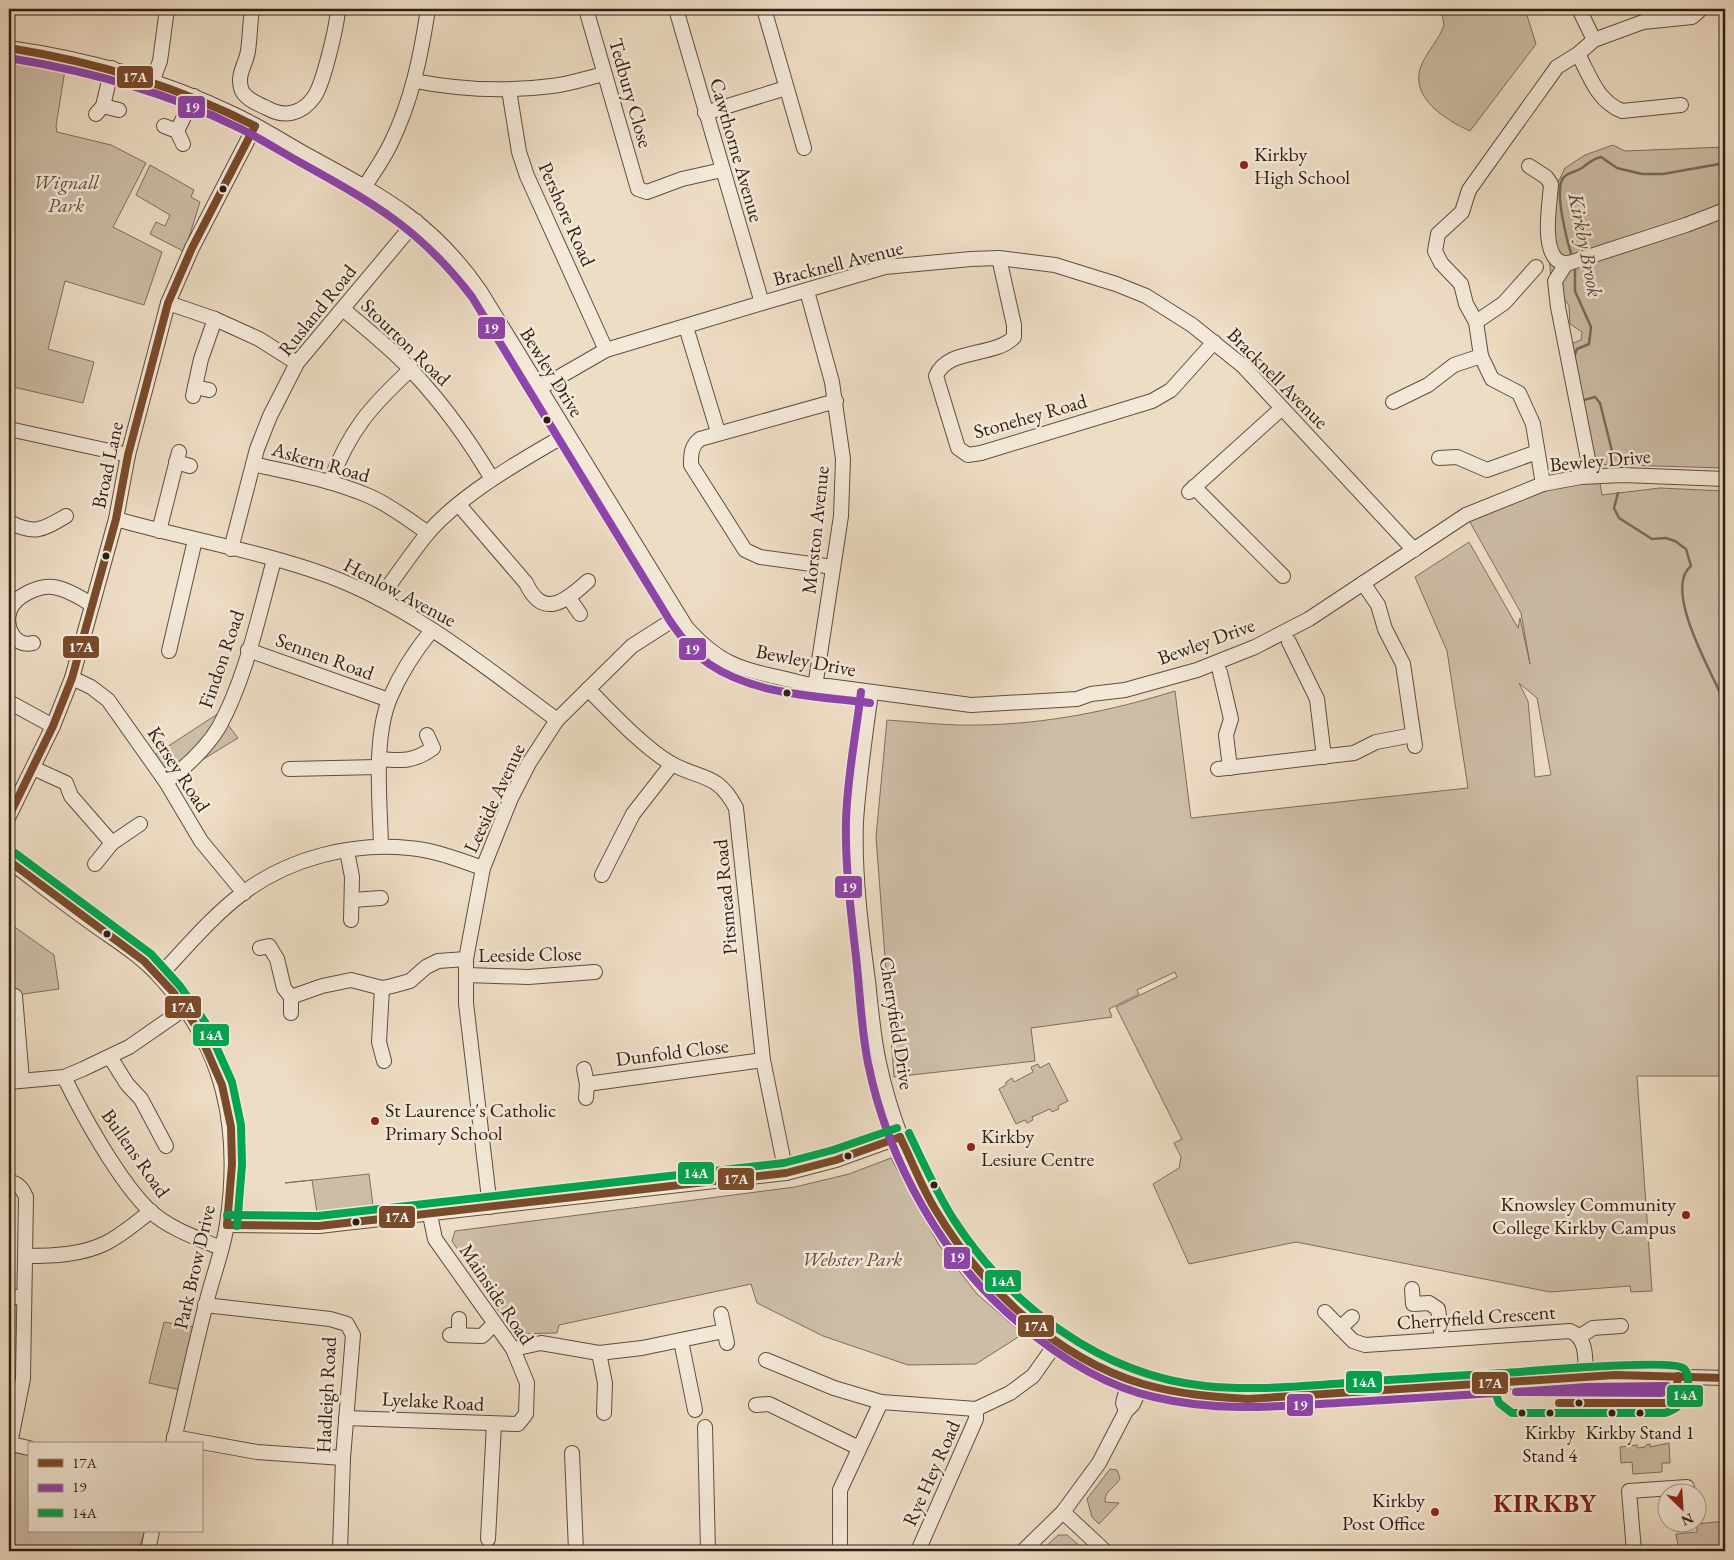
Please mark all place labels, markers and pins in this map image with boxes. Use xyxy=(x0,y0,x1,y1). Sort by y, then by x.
place label: Kirkby High School xyxy=(1254,141,1350,190)
marker: Kirkby High School xyxy=(1238,159,1250,171)
unlabelled marker xyxy=(218,184,228,194)
unlabelled marker xyxy=(542,415,552,425)
unlabelled marker xyxy=(101,551,111,561)
unlabelled marker xyxy=(782,688,792,698)
unlabelled marker xyxy=(102,929,112,939)
place label: St Laurence's Catholic Primary School xyxy=(385,1097,556,1146)
marker: St Laurence's Catholic Primary School xyxy=(369,1115,381,1127)
place label: Kirkby Lesiure Centre xyxy=(981,1123,1094,1172)
marker: Kirkby Lesiure Centre xyxy=(965,1141,977,1153)
unlabelled marker xyxy=(843,1151,853,1161)
unlabelled marker xyxy=(929,1180,939,1190)
place label: Knowsley Community College Kirkby Campus xyxy=(1492,1191,1676,1240)
marker: Knowsley Community College Kirkby Campus xyxy=(1680,1209,1692,1221)
unlabelled marker xyxy=(351,1217,361,1227)
unlabelled marker xyxy=(1574,1398,1584,1408)
unlabelled marker xyxy=(1517,1408,1527,1418)
marker: Kirkby Stand 4 xyxy=(1545,1408,1555,1418)
unlabelled marker xyxy=(1607,1408,1617,1418)
marker: Kirkby Stand 1 xyxy=(1635,1408,1645,1418)
place label: Kirkby Stand 4 xyxy=(1523,1420,1578,1468)
place label: Kirkby Stand 1 xyxy=(1585,1420,1695,1445)
place label: Kirkby Post Office xyxy=(1342,1487,1425,1536)
marker: Kirkby Post Office xyxy=(1429,1506,1441,1518)

